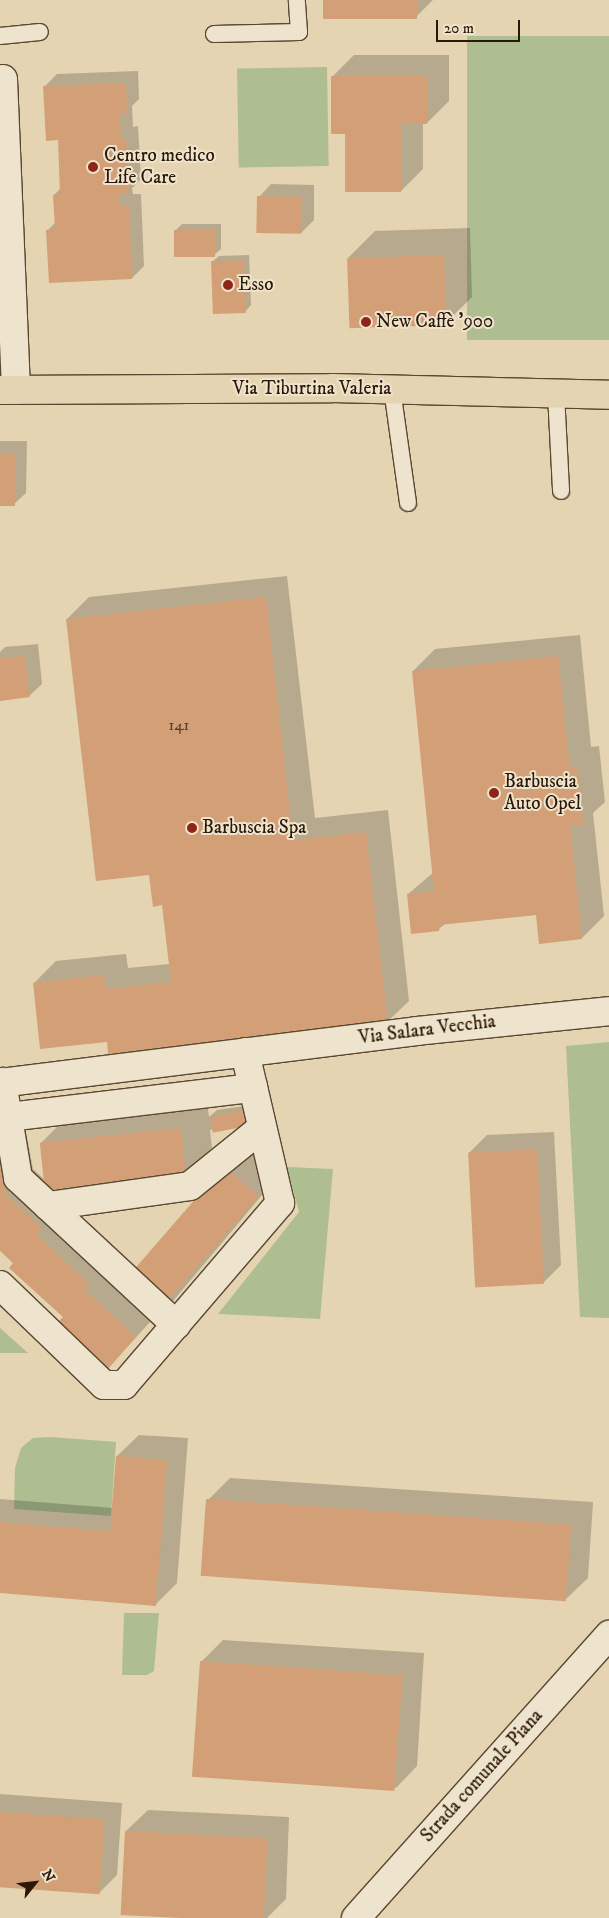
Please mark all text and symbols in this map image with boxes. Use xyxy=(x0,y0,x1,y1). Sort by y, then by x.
scale bar xyxy=(439,10,523,42)
text: 20 m xyxy=(444,19,474,38)
place label: Centro medico Life Care xyxy=(104,145,215,189)
marker: Centro medico Life Care xyxy=(86,160,100,174)
place label: Esso xyxy=(238,274,273,296)
marker: Esso xyxy=(222,279,234,291)
place label: New Caffè '900 xyxy=(376,311,493,333)
marker: New Caffè '900 xyxy=(360,316,372,328)
street label: Via Tiburtina Valeria xyxy=(233,378,391,400)
house number: 141 xyxy=(169,715,189,735)
place label: Barbuscia Auto Opel xyxy=(504,771,581,815)
marker: Barbuscia Auto Opel xyxy=(488,787,500,799)
place label: Barbuscia Spa xyxy=(202,817,306,839)
marker: Barbuscia Spa xyxy=(186,822,198,834)
street label: Via Salara Vecchia xyxy=(357,1010,497,1050)
street label: Strada comunale Piana xyxy=(416,1705,548,1847)
north arrow xyxy=(10,1858,60,1908)
text: N xyxy=(37,1866,59,1885)

